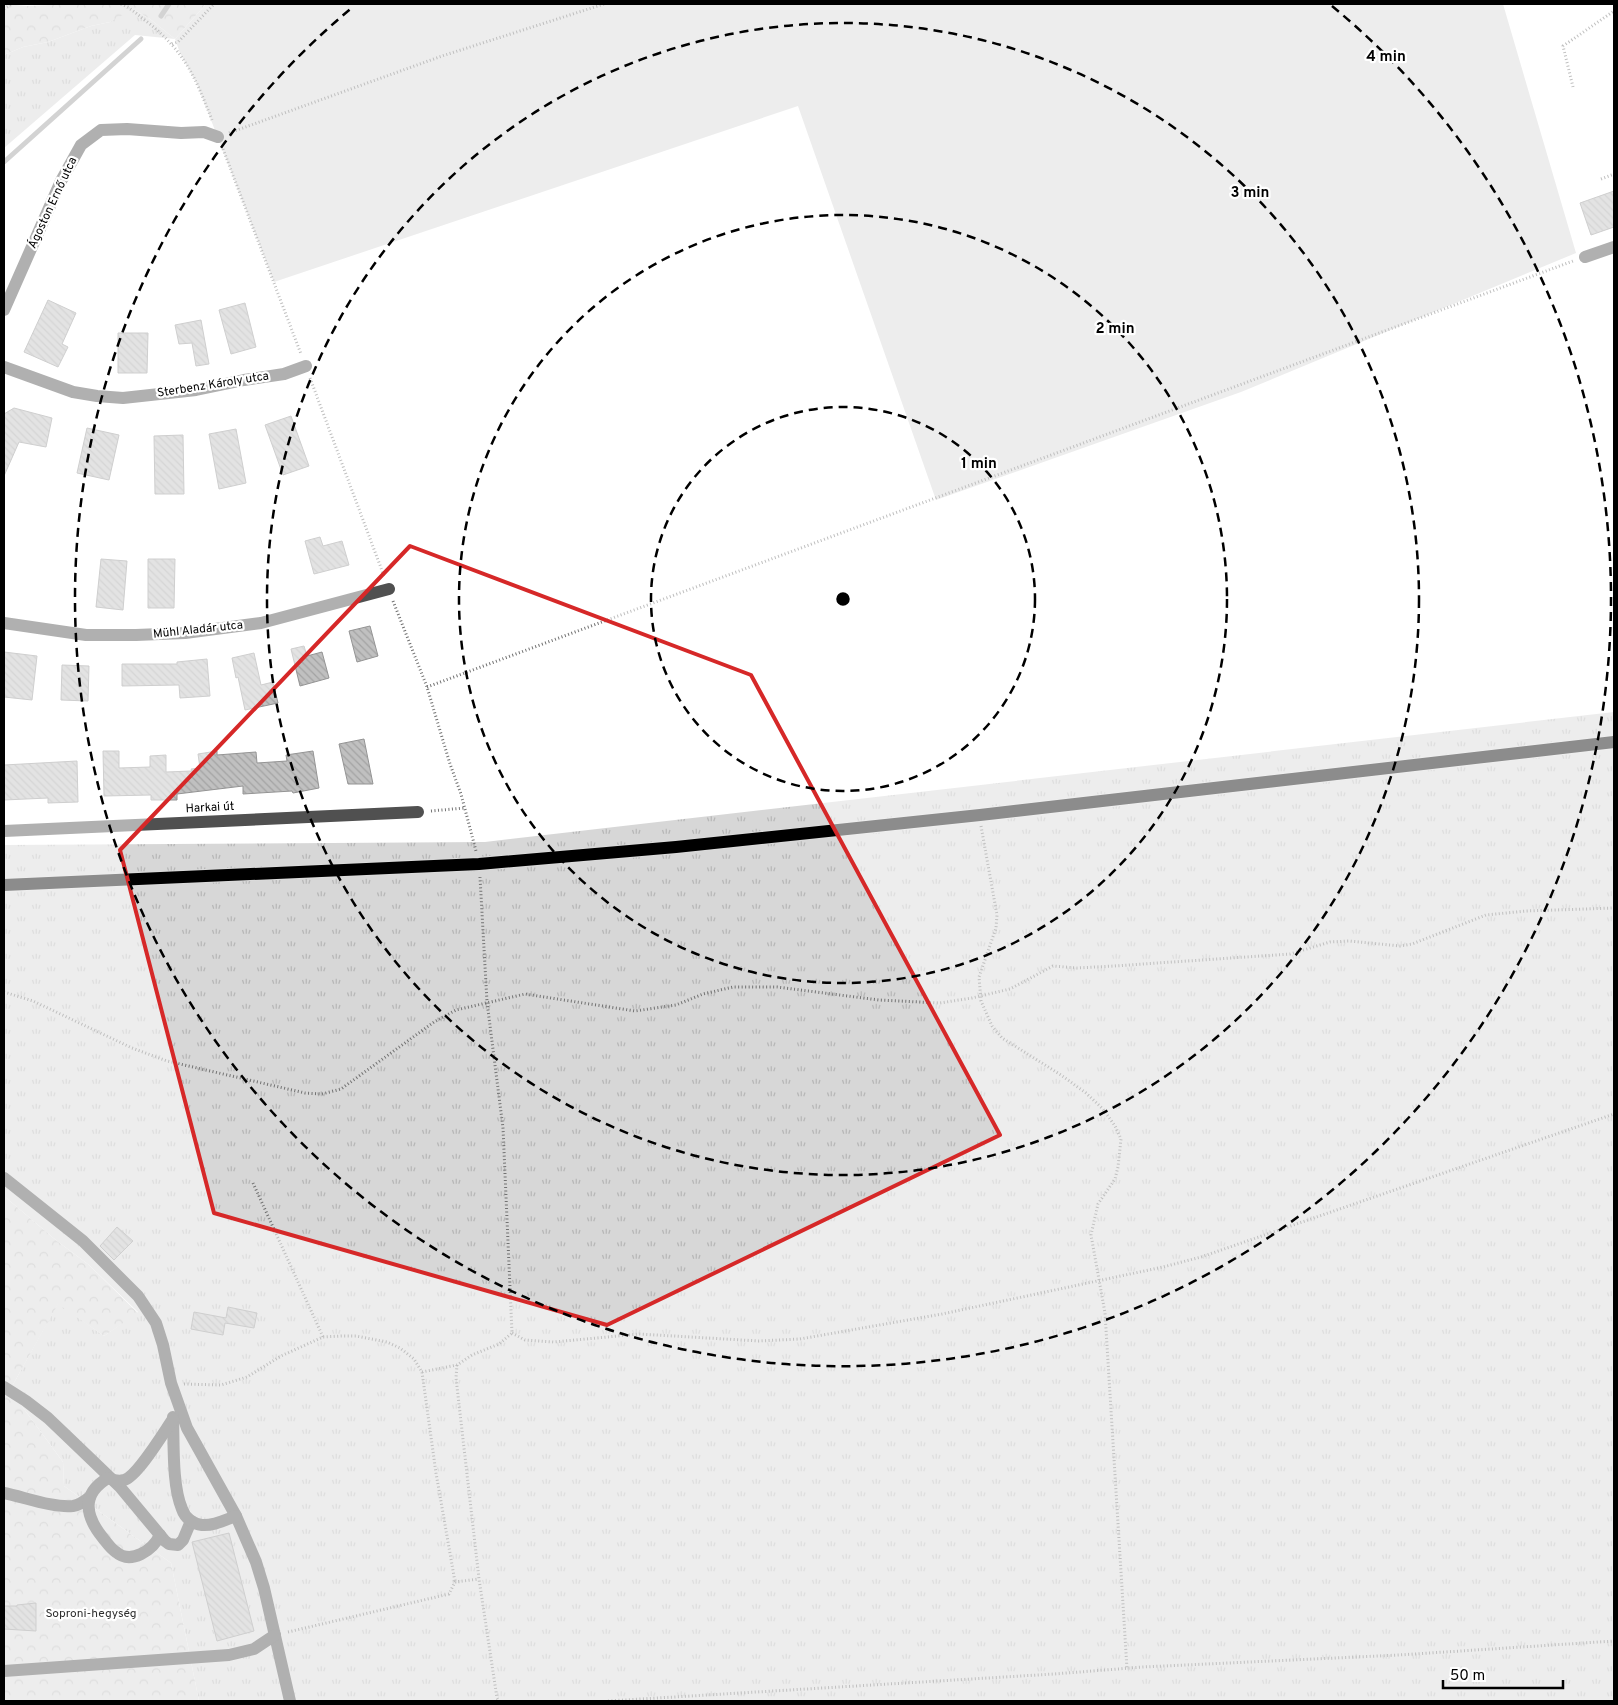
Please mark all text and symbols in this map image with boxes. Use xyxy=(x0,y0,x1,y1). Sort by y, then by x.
text: 4 min xyxy=(1366,48,1406,67)
street label: Ágoston Ernő utca xyxy=(25,155,81,251)
text: 3 min xyxy=(1230,184,1270,203)
text: 2 min xyxy=(1095,320,1135,339)
street label: Sterbenz Károly utca xyxy=(156,368,270,402)
text: 1 min xyxy=(961,455,997,474)
centre of rings xyxy=(834,590,852,608)
street label: Mühl Aladár utca xyxy=(152,617,244,643)
street label: Harkai út xyxy=(185,799,235,817)
park label: Soproni-hegység xyxy=(45,1606,137,1622)
scale bar xyxy=(1443,1658,1563,1690)
text: 50 m xyxy=(1450,1667,1485,1686)

